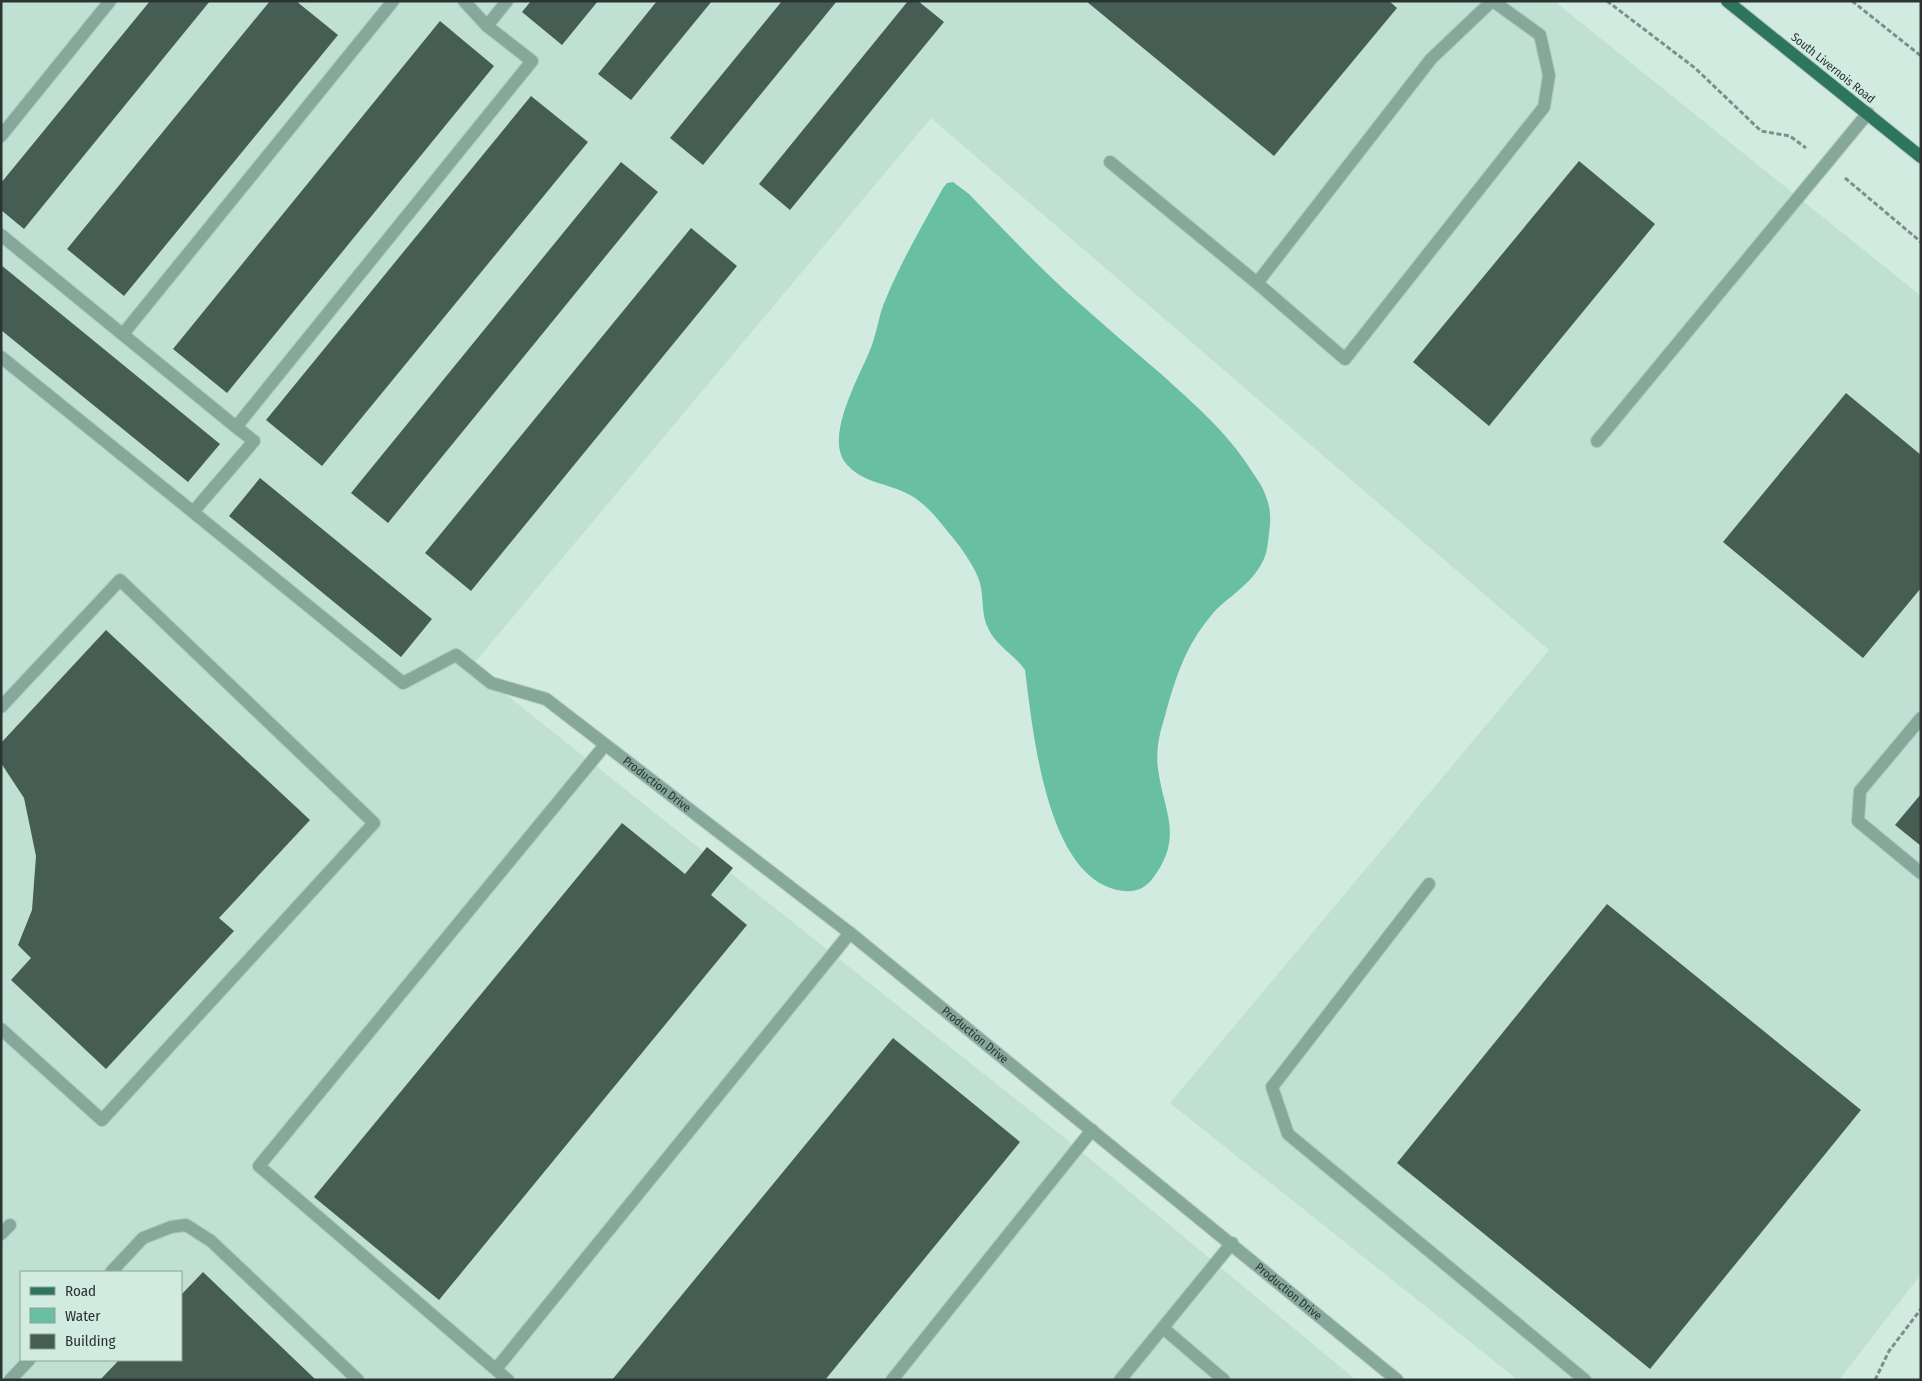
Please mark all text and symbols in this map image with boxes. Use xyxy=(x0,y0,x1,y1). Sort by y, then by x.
street label: South Livernois Road xyxy=(1788,30,1878,106)
street label: Production Drive xyxy=(620,754,694,815)
street label: Production Drive xyxy=(939,1004,1011,1067)
street label: Production Drive xyxy=(1252,1260,1325,1323)
legend xyxy=(20,1271,182,1361)
text: Road xyxy=(65,1282,96,1300)
text: Water xyxy=(65,1307,101,1325)
text: Building xyxy=(65,1332,116,1350)

